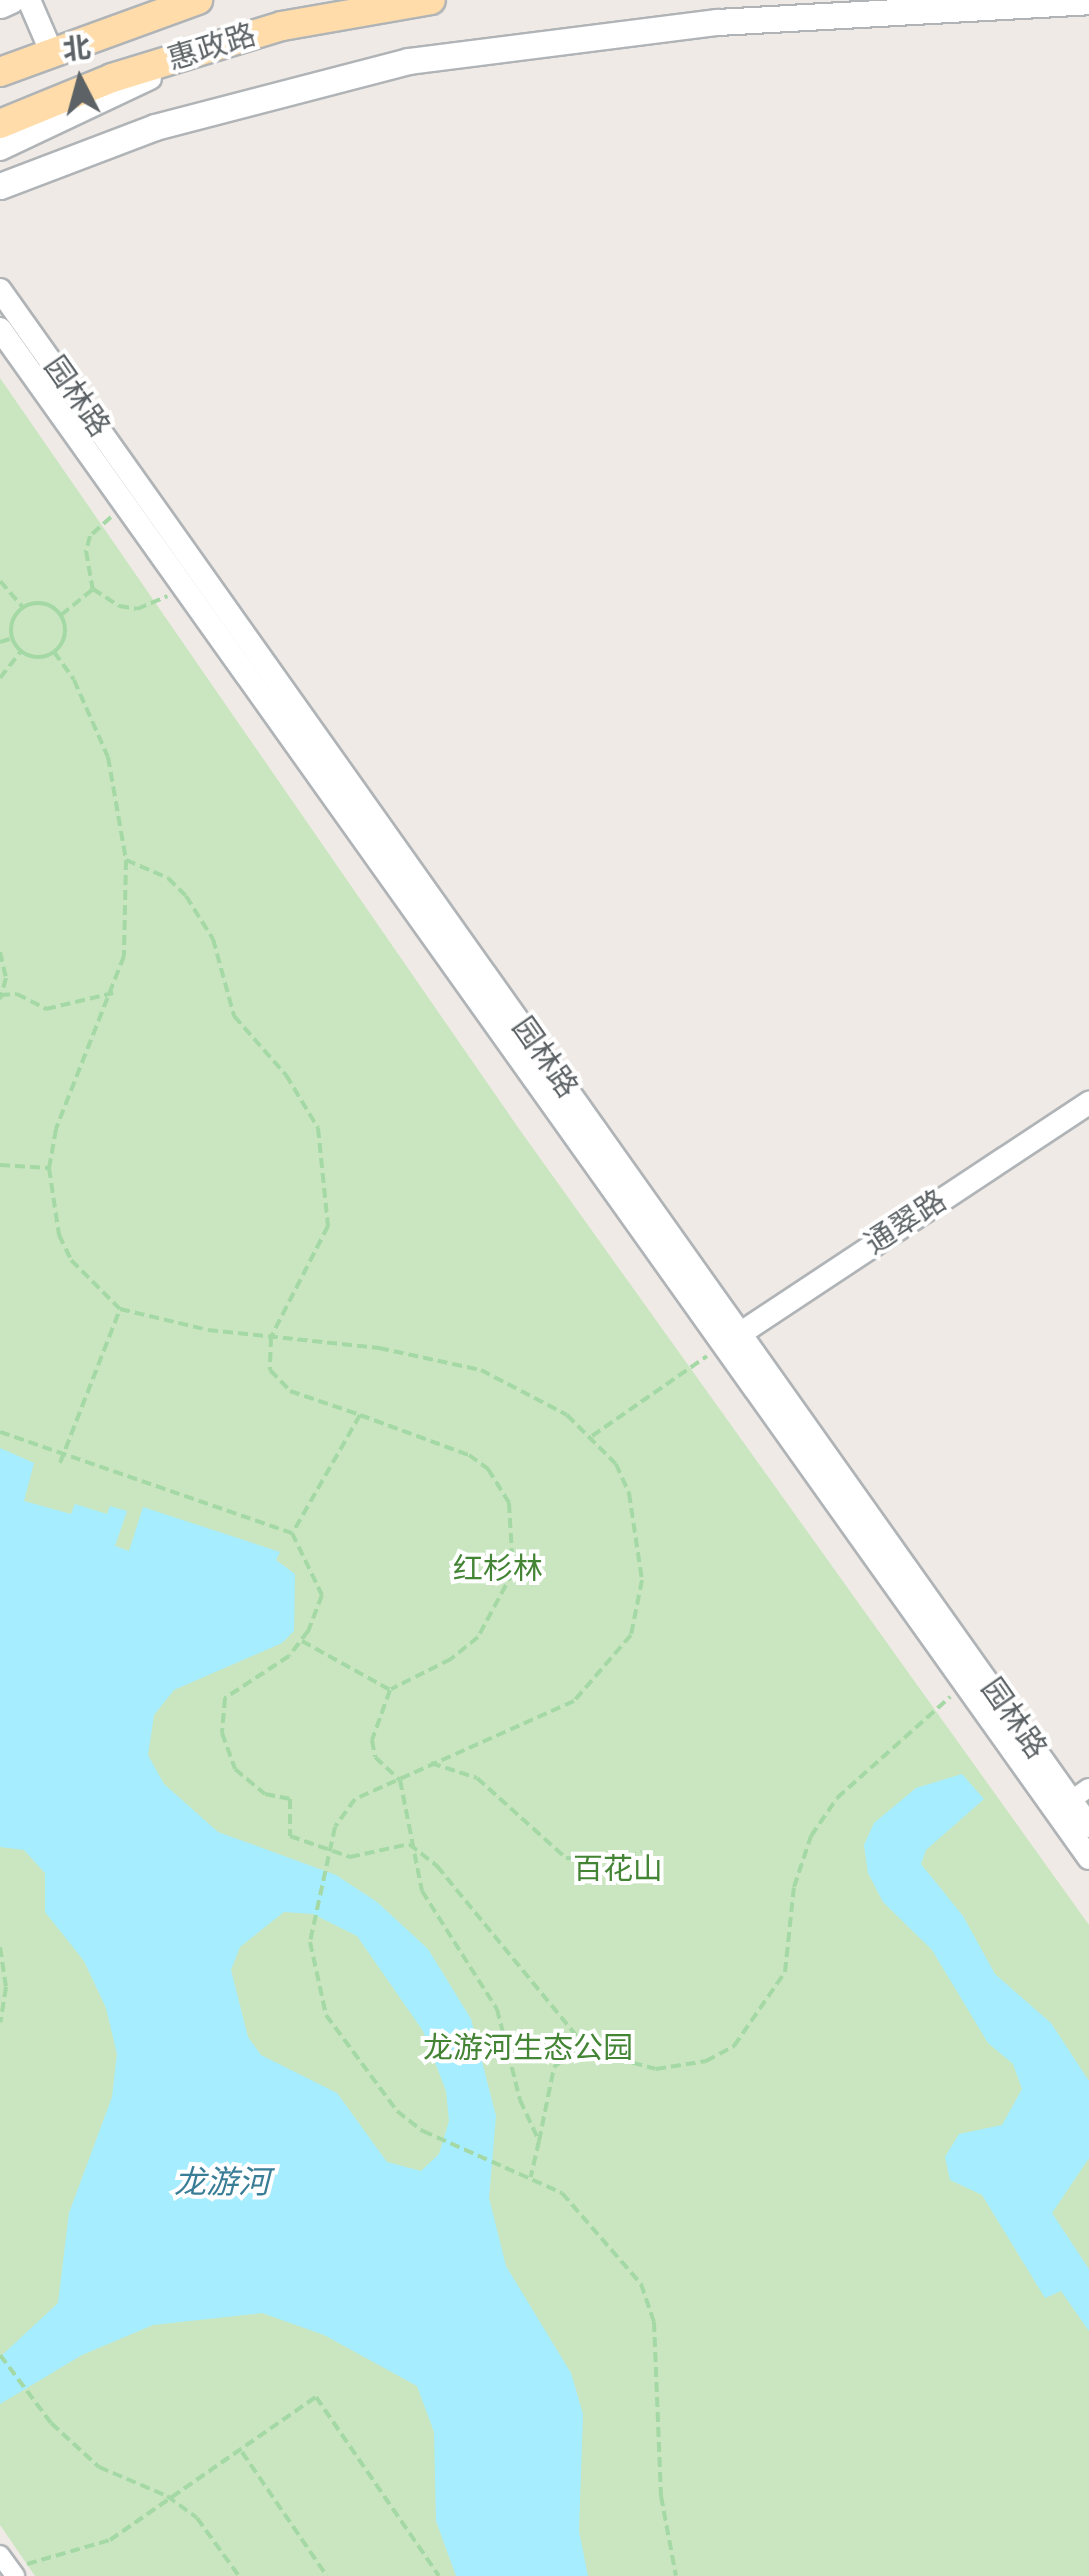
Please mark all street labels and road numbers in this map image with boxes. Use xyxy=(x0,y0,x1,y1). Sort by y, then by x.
street label: 惠政路 xyxy=(164,18,260,78)
street label: 园林路 xyxy=(35,350,117,444)
street label: 园林路 xyxy=(503,1011,585,1105)
street label: 通翠路 xyxy=(858,1183,954,1263)
street label: 园林路 xyxy=(972,1672,1054,1766)

